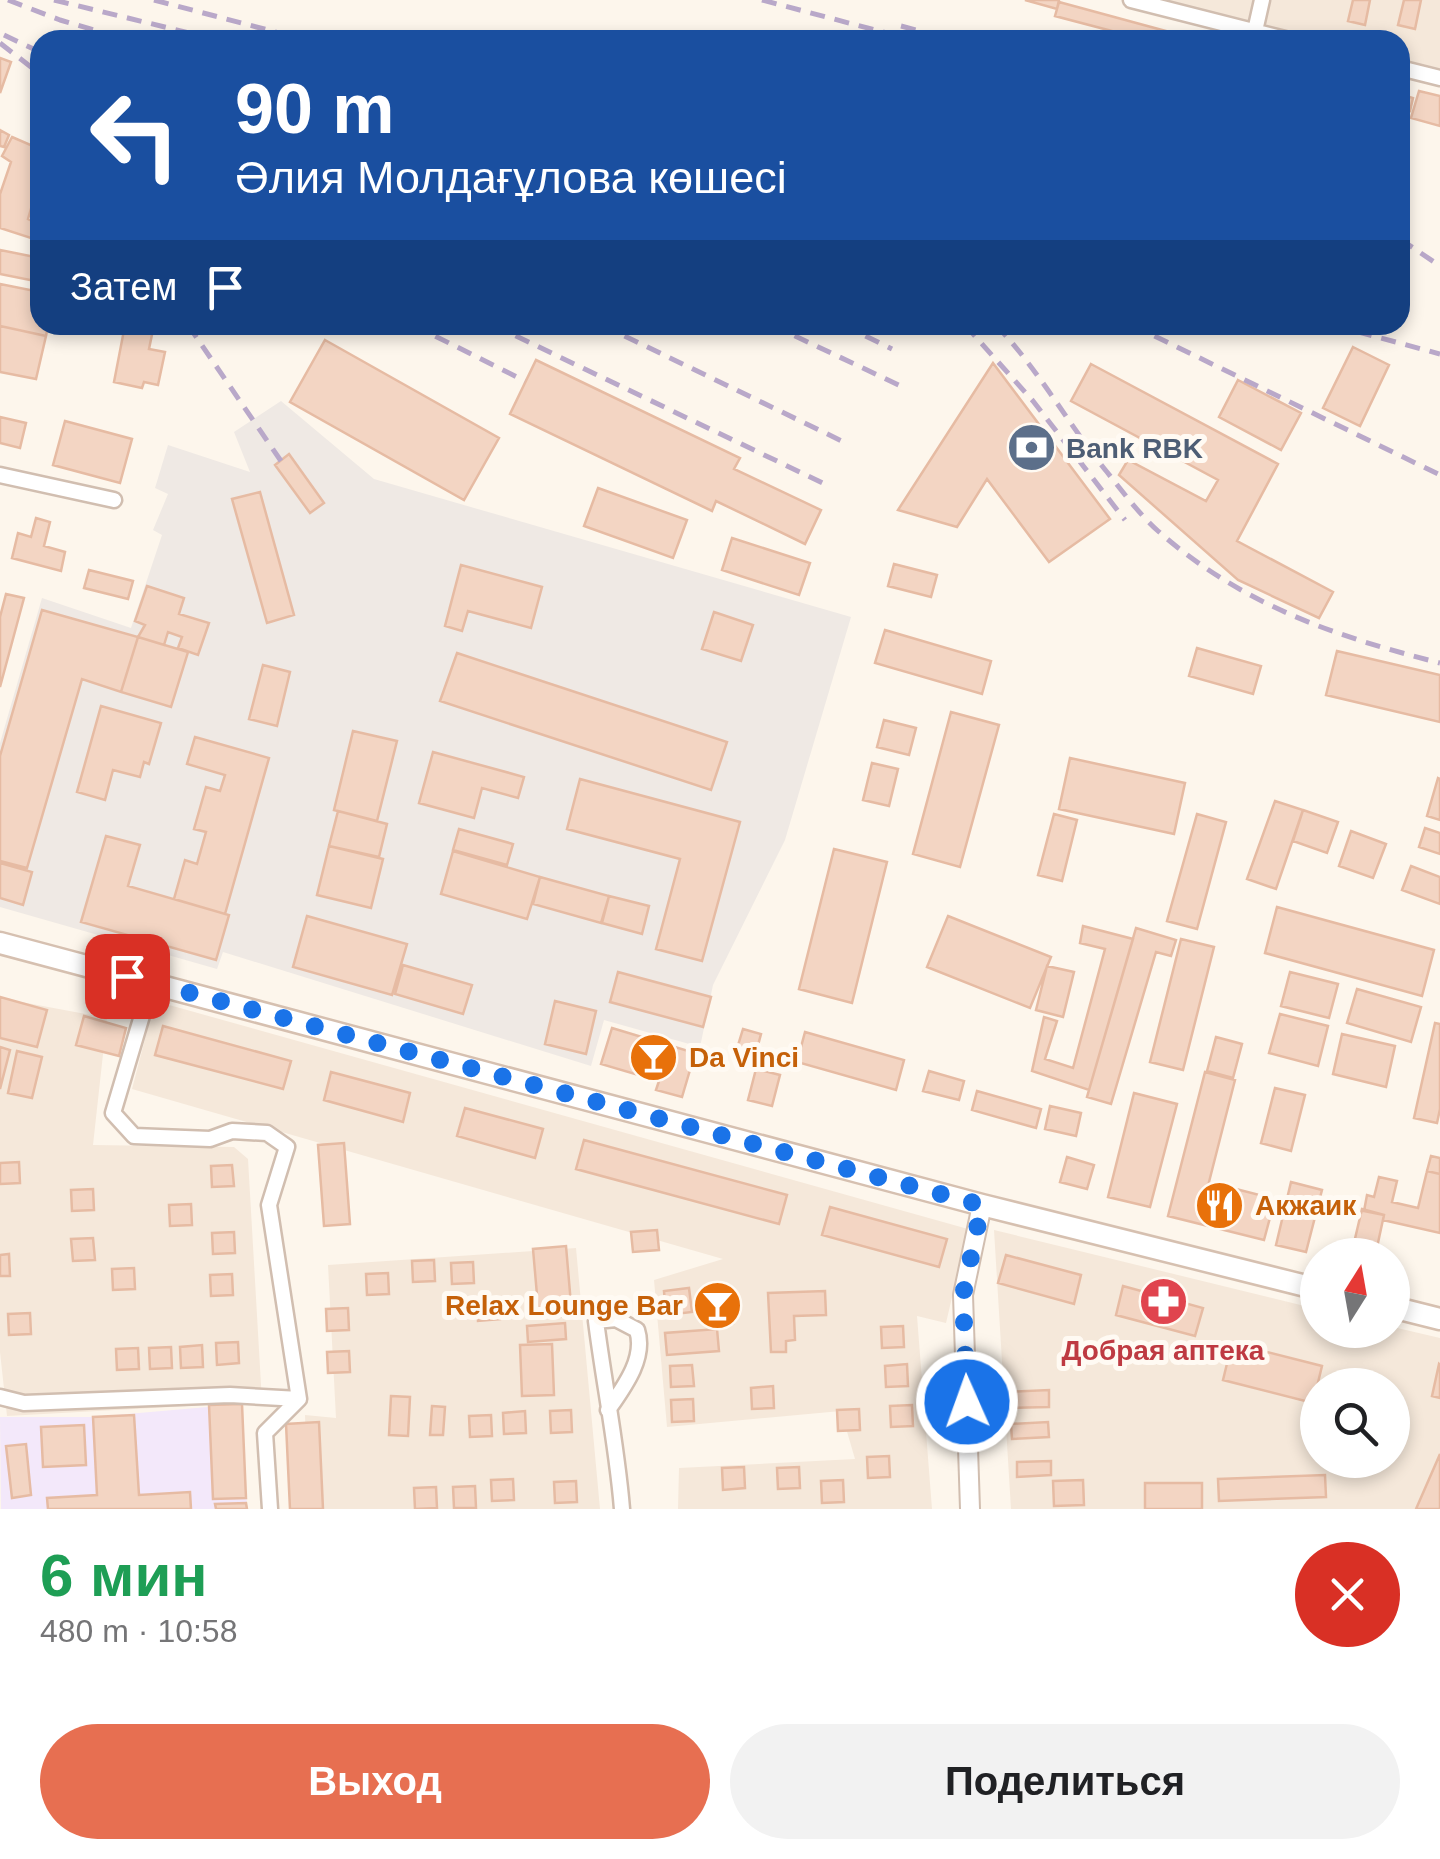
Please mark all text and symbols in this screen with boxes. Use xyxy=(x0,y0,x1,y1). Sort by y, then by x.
icon: left xyxy=(70,70,200,200)
text: 90 m xyxy=(235,70,395,148)
text: Әлия Молдағұлова көшесі xyxy=(235,152,787,203)
icon: arrive xyxy=(198,260,253,315)
text: Затем xyxy=(70,266,178,308)
bank icon: Bank RBK xyxy=(1005,422,1057,474)
place label: Bank RBK xyxy=(1066,433,1203,464)
pin xyxy=(85,934,170,1019)
icon: arrive xyxy=(100,949,155,1004)
bar icon: Da Vinci xyxy=(628,1031,680,1083)
place label: Da Vinci xyxy=(689,1042,799,1073)
restaurant icon: Акжаик xyxy=(1194,1179,1246,1231)
place label: Акжаик xyxy=(1255,1190,1357,1221)
north arrow xyxy=(1300,1238,1410,1348)
map controls xyxy=(1300,1238,1410,1478)
pharmacy icon: Добрая аптека xyxy=(1137,1276,1189,1328)
bar icon: Relax Lounge Bar xyxy=(692,1279,744,1331)
place label: Relax Lounge Bar xyxy=(445,1290,683,1321)
place label: Добрая аптека xyxy=(1062,1335,1265,1366)
position arrow xyxy=(915,1350,1019,1454)
button: search xyxy=(1300,1368,1410,1478)
text: 6 мин xyxy=(40,1542,208,1609)
button: close xyxy=(1295,1542,1400,1647)
text: 480 m · 10:58 xyxy=(40,1613,237,1649)
button: Выход xyxy=(40,1724,710,1839)
button: Поделиться xyxy=(730,1724,1400,1839)

